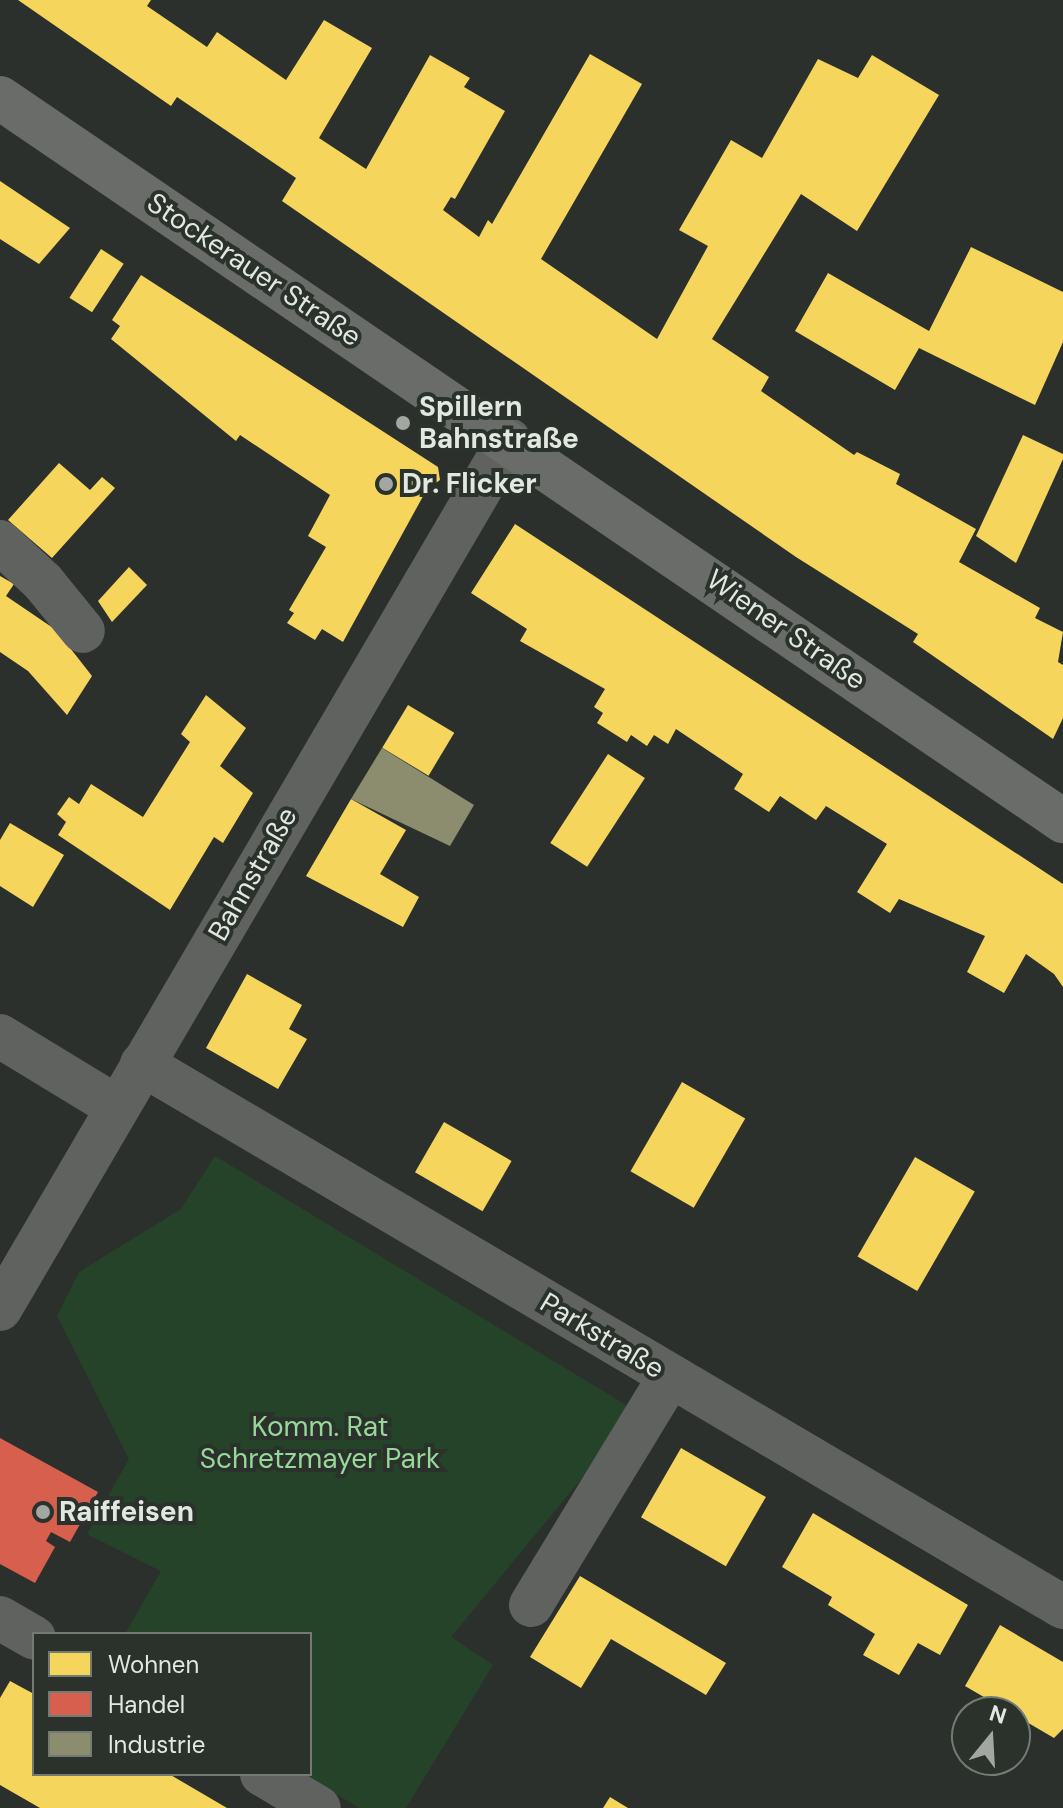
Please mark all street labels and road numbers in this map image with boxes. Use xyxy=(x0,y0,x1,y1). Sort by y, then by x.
street label: Stockerauer Straße xyxy=(141,186,367,354)
street label: Wiener Straße xyxy=(700,563,872,697)
street label: Bahnstraße xyxy=(201,801,305,947)
street label: Parkstraße xyxy=(534,1286,670,1386)

